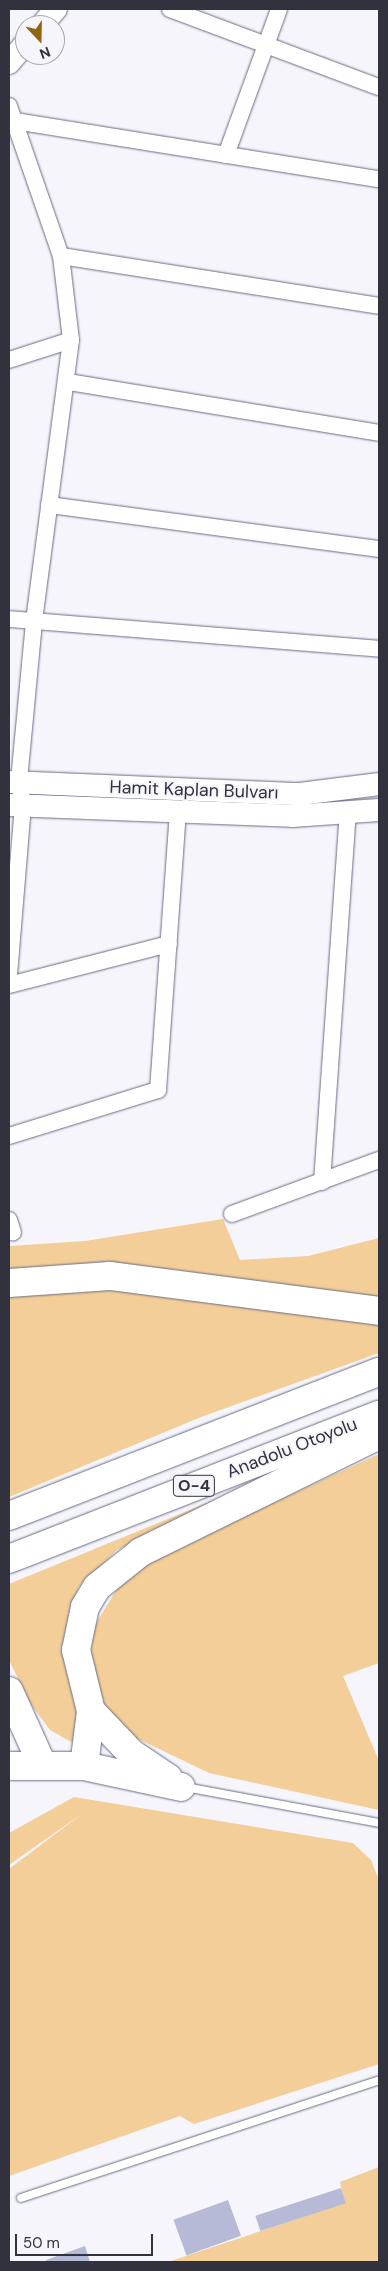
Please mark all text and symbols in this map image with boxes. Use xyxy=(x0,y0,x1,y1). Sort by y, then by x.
north arrow xyxy=(15,15,65,65)
text: N xyxy=(37,43,53,63)
street label: Hamit Kaplan Bulvarı xyxy=(109,776,279,804)
street label: Anadolu Otoyolu xyxy=(224,1413,360,1483)
road number: O-4 xyxy=(173,1472,215,1500)
scale bar xyxy=(18,2224,155,2256)
text: 50 m xyxy=(23,2233,60,2253)

